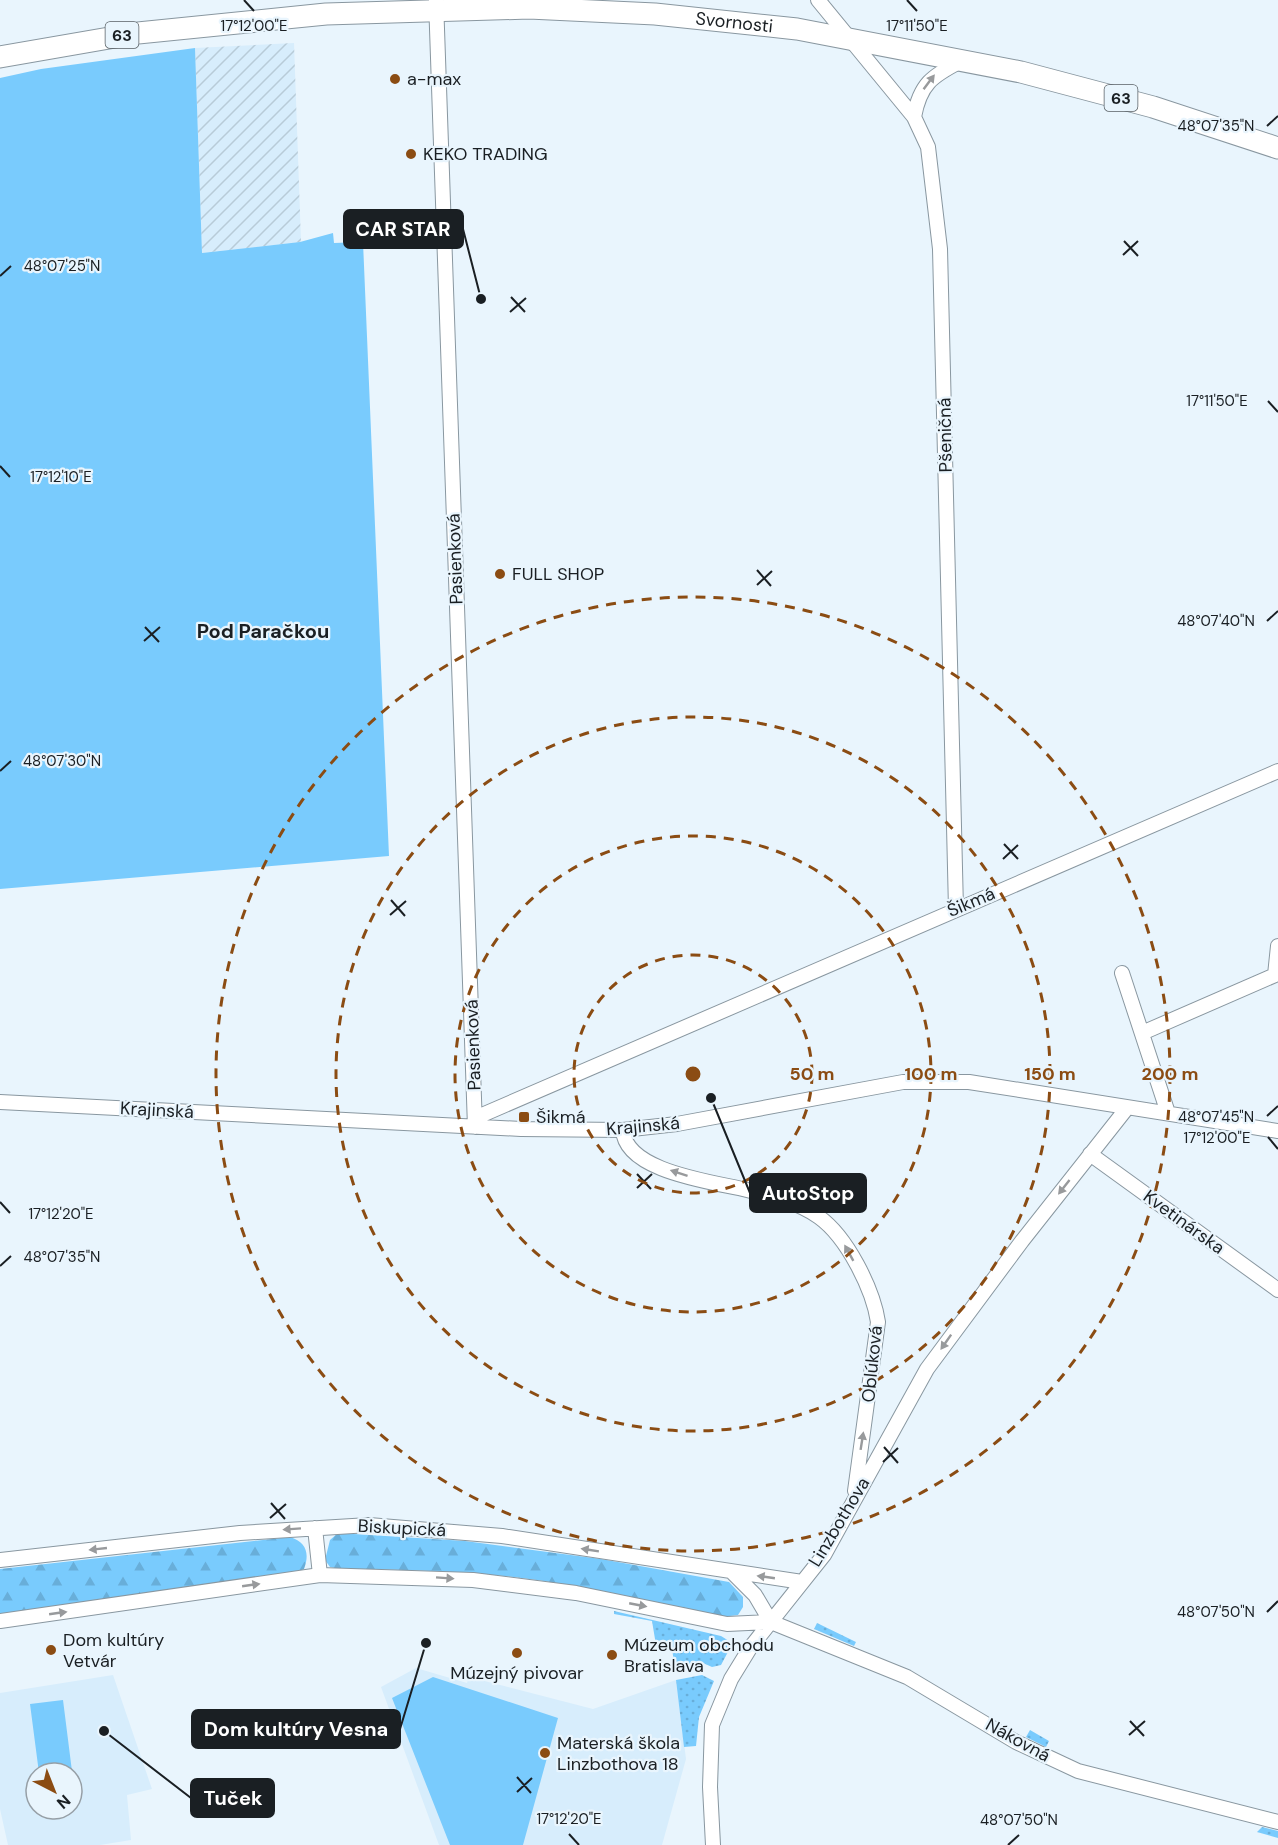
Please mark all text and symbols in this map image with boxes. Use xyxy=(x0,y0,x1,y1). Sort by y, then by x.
street label: Svornosti xyxy=(694,6,774,38)
text: 17°12'00"E xyxy=(221,16,287,36)
text: 17°11'50"E xyxy=(886,16,948,36)
road number: 63 xyxy=(106,22,138,48)
place label: a-max xyxy=(407,67,461,91)
marker: a-max xyxy=(388,72,402,86)
one-way arrow xyxy=(923,75,935,91)
road number: 63 xyxy=(1104,85,1138,111)
text: 48°07'35"N xyxy=(1178,116,1254,136)
place label: KEKO TRADING xyxy=(423,142,548,166)
marker: KEKO TRADING xyxy=(404,147,418,161)
callout: CAR STAR xyxy=(344,210,463,248)
text: CAR STAR xyxy=(355,216,451,242)
text: 48°07'25"N xyxy=(24,256,100,276)
text: 17°11'50"E xyxy=(1186,391,1248,411)
street label: Pšeničná xyxy=(932,397,958,473)
text: 17°12'10"E xyxy=(30,467,92,487)
street label: Pasienková xyxy=(441,513,469,605)
place label: FULL SHOP xyxy=(512,562,604,586)
marker: FULL SHOP xyxy=(493,567,507,581)
text: 48°07'40"N xyxy=(1177,611,1255,631)
district label: Pod Paračkou xyxy=(197,618,329,644)
text: 48°07'30"N xyxy=(23,751,101,771)
street label: Šikmá xyxy=(943,881,999,923)
street label: Pasienková xyxy=(459,999,487,1091)
text: 50 m xyxy=(789,1062,835,1086)
text: 100 m xyxy=(904,1062,958,1086)
text: 150 m xyxy=(1024,1062,1076,1086)
text: 200 m xyxy=(1142,1062,1198,1086)
centre of rings xyxy=(683,1064,703,1084)
street label: Krajinská xyxy=(120,1096,194,1124)
place label: Šikmá xyxy=(536,1105,586,1129)
text: 48°07'45"N xyxy=(1178,1107,1254,1127)
marker: Šikmá xyxy=(517,1110,531,1124)
street label: Krajinská xyxy=(605,1111,681,1141)
text: 17°12'00"E xyxy=(1184,1128,1250,1148)
one-way arrow xyxy=(670,1168,688,1178)
callout: AutoStop xyxy=(750,1174,866,1212)
one-way arrow xyxy=(1058,1179,1071,1195)
text: AutoStop xyxy=(762,1180,854,1206)
street label: Kvetinárska xyxy=(1139,1184,1229,1260)
text: 17°12'20"E xyxy=(28,1204,94,1224)
one-way arrow xyxy=(844,1244,854,1261)
text: 48°07'35"N xyxy=(24,1247,100,1267)
street label: Oblúková xyxy=(856,1324,888,1404)
one-way arrow xyxy=(941,1334,952,1350)
one-way arrow xyxy=(858,1431,867,1450)
street label: Linzbothova xyxy=(803,1473,875,1571)
street label: Biskupická xyxy=(357,1514,447,1542)
one-way arrow xyxy=(282,1525,301,1534)
one-way arrow xyxy=(88,1544,107,1554)
one-way arrow xyxy=(580,1545,599,1554)
one-way arrow xyxy=(757,1572,776,1581)
one-way arrow xyxy=(436,1573,455,1583)
one-way arrow xyxy=(242,1581,261,1590)
one-way arrow xyxy=(629,1601,648,1610)
text: 48°07'50"N xyxy=(1177,1602,1255,1622)
one-way arrow xyxy=(49,1609,68,1618)
place label: Dom kultúry Vetvár xyxy=(63,1628,164,1673)
place label: Múzeum obchodu Bratislava xyxy=(624,1633,774,1678)
marker: Dom kultúry Vetvár xyxy=(44,1643,58,1657)
marker: Múzejný pivovar xyxy=(510,1646,524,1660)
marker: Múzeum obchodu Bratislava xyxy=(605,1648,619,1662)
place label: Múzejný pivovar xyxy=(450,1661,584,1685)
callout: Dom kultúry Vesna xyxy=(192,1710,400,1748)
street label: Nákovná xyxy=(981,1712,1055,1768)
text: Dom kultúry Vesna xyxy=(204,1716,388,1742)
place label: Materská škola Linzbothova 18 xyxy=(557,1731,680,1776)
marker: Materská škola Linzbothova 18 xyxy=(538,1746,552,1760)
north arrow xyxy=(24,1761,84,1821)
callout: Tuček xyxy=(191,1779,274,1817)
text: Tuček xyxy=(204,1785,263,1811)
text: N xyxy=(52,1790,75,1813)
text: 17°12'20"E xyxy=(536,1809,602,1829)
text: 48°07'50"N xyxy=(980,1810,1058,1830)

